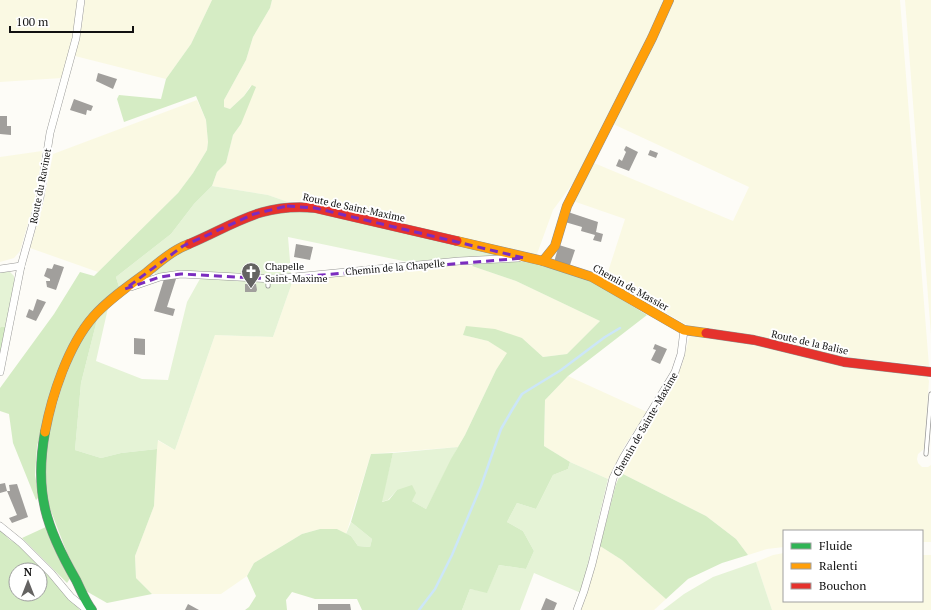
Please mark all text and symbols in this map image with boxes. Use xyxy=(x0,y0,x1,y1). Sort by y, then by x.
scale bar xyxy=(10,8,133,34)
text: 100 m xyxy=(16,14,49,29)
street label: Route du Ravinet xyxy=(27,147,54,225)
street label: Route de Saint-Maxime xyxy=(302,190,406,225)
street label: Chemin de la Chapelle xyxy=(345,257,445,278)
place label: Chapelle Saint-Maxime xyxy=(265,260,328,285)
church icon: Chapelle Saint-Maxime xyxy=(240,261,262,289)
street label: Chemin de Massier xyxy=(591,261,671,314)
street label: Route de la Balise xyxy=(770,327,850,358)
street label: Chemin de Sainte-Maxime xyxy=(610,370,681,479)
legend xyxy=(783,530,923,602)
text: Fluide xyxy=(819,538,852,553)
text: Ralenti xyxy=(819,558,858,573)
north arrow xyxy=(8,562,48,602)
text: N xyxy=(24,565,33,579)
text: Bouchon xyxy=(819,578,866,593)

